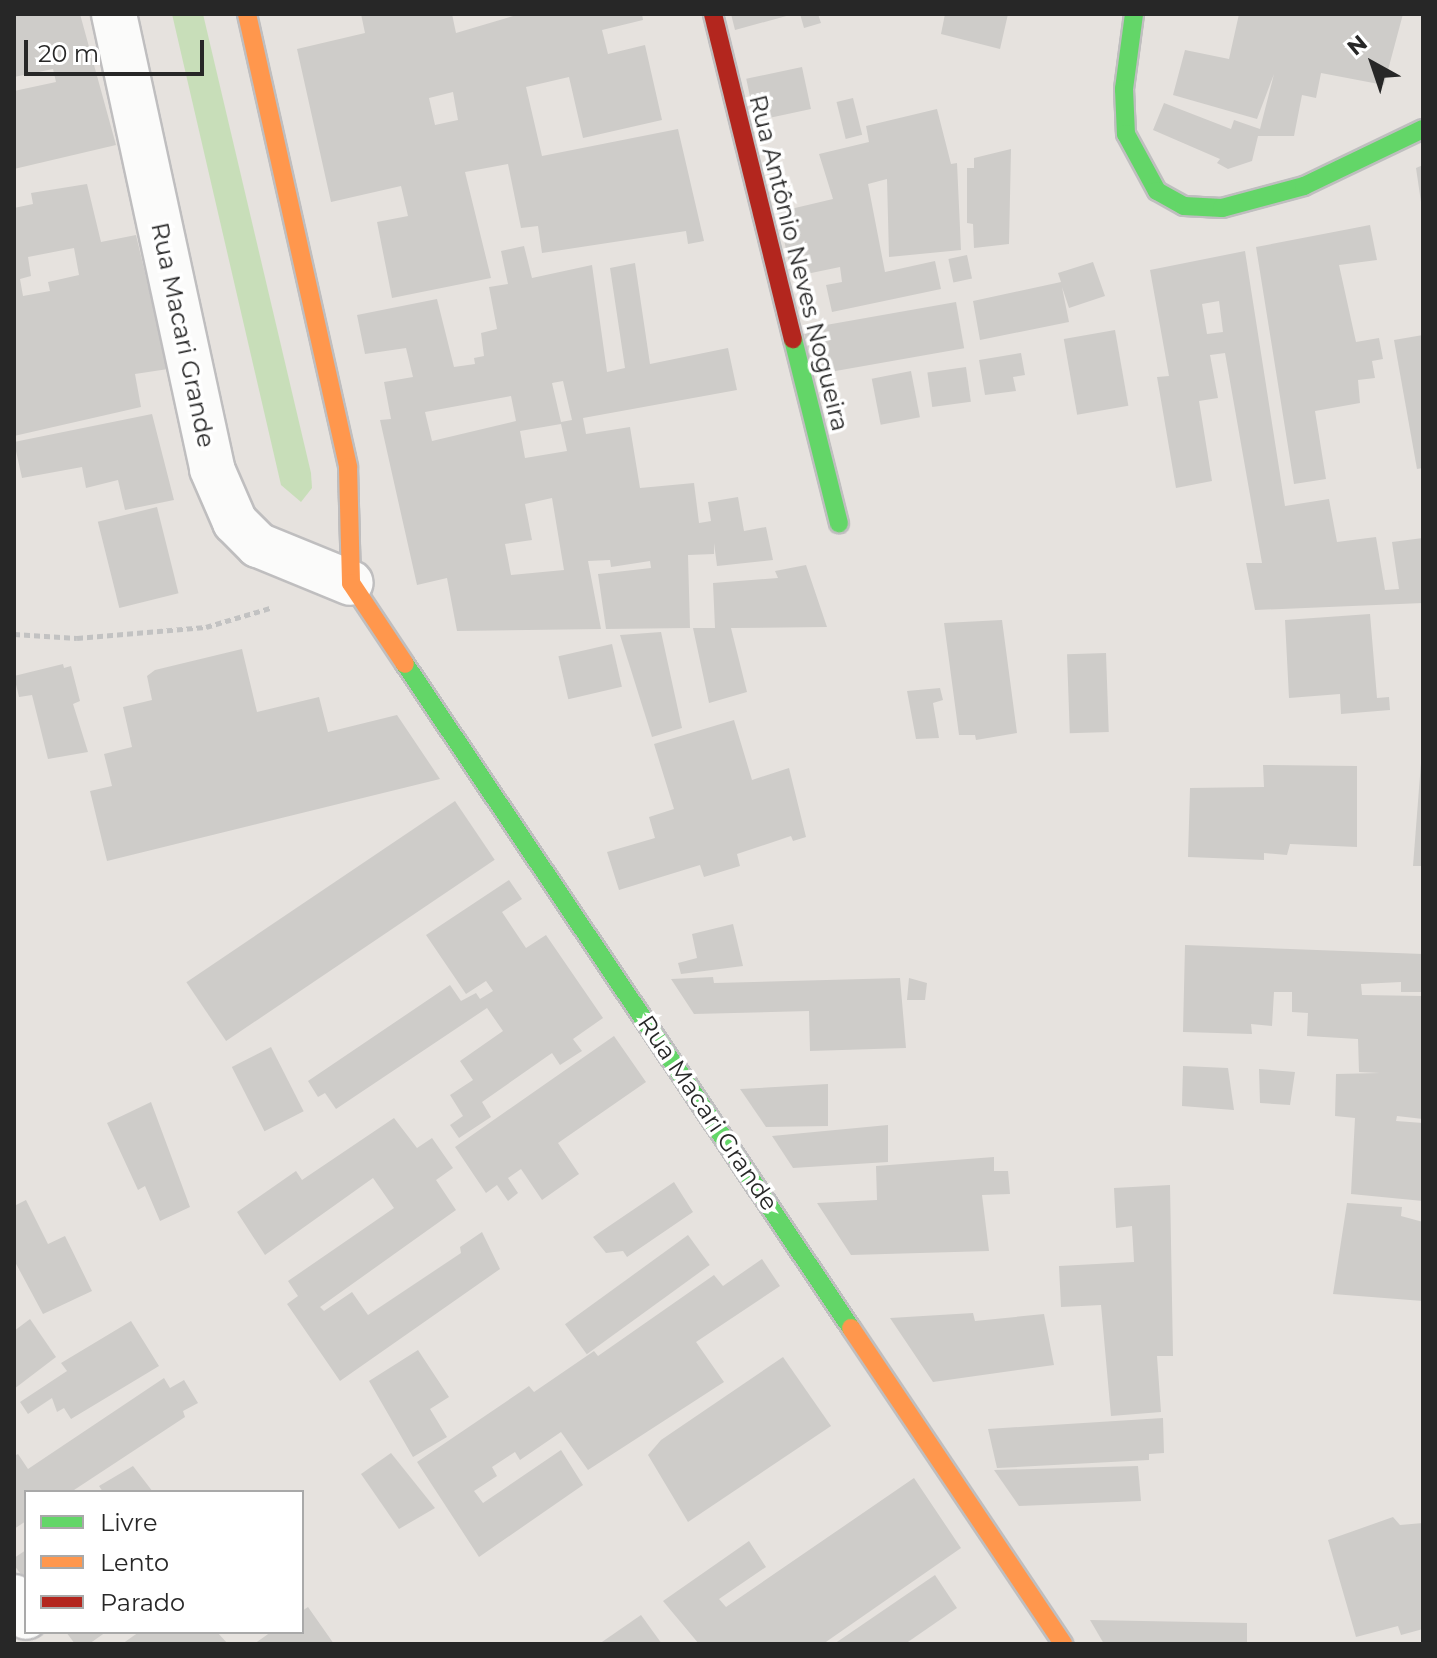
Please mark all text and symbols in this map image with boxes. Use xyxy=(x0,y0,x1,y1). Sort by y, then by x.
scale bar xyxy=(28,24,208,74)
north arrow xyxy=(1333,24,1413,104)
text: N xyxy=(1342,29,1373,61)
text: 20 m xyxy=(38,39,99,68)
street label: Rua Antônio Neves Nogueira xyxy=(743,92,855,434)
street label: Rua Macari Grande xyxy=(145,220,221,450)
street label: Rua Macari Grande xyxy=(632,1010,784,1216)
legend xyxy=(24,1490,304,1634)
text: Livre xyxy=(100,1508,157,1537)
text: Lento xyxy=(100,1548,169,1577)
text: Parado xyxy=(100,1588,185,1617)

